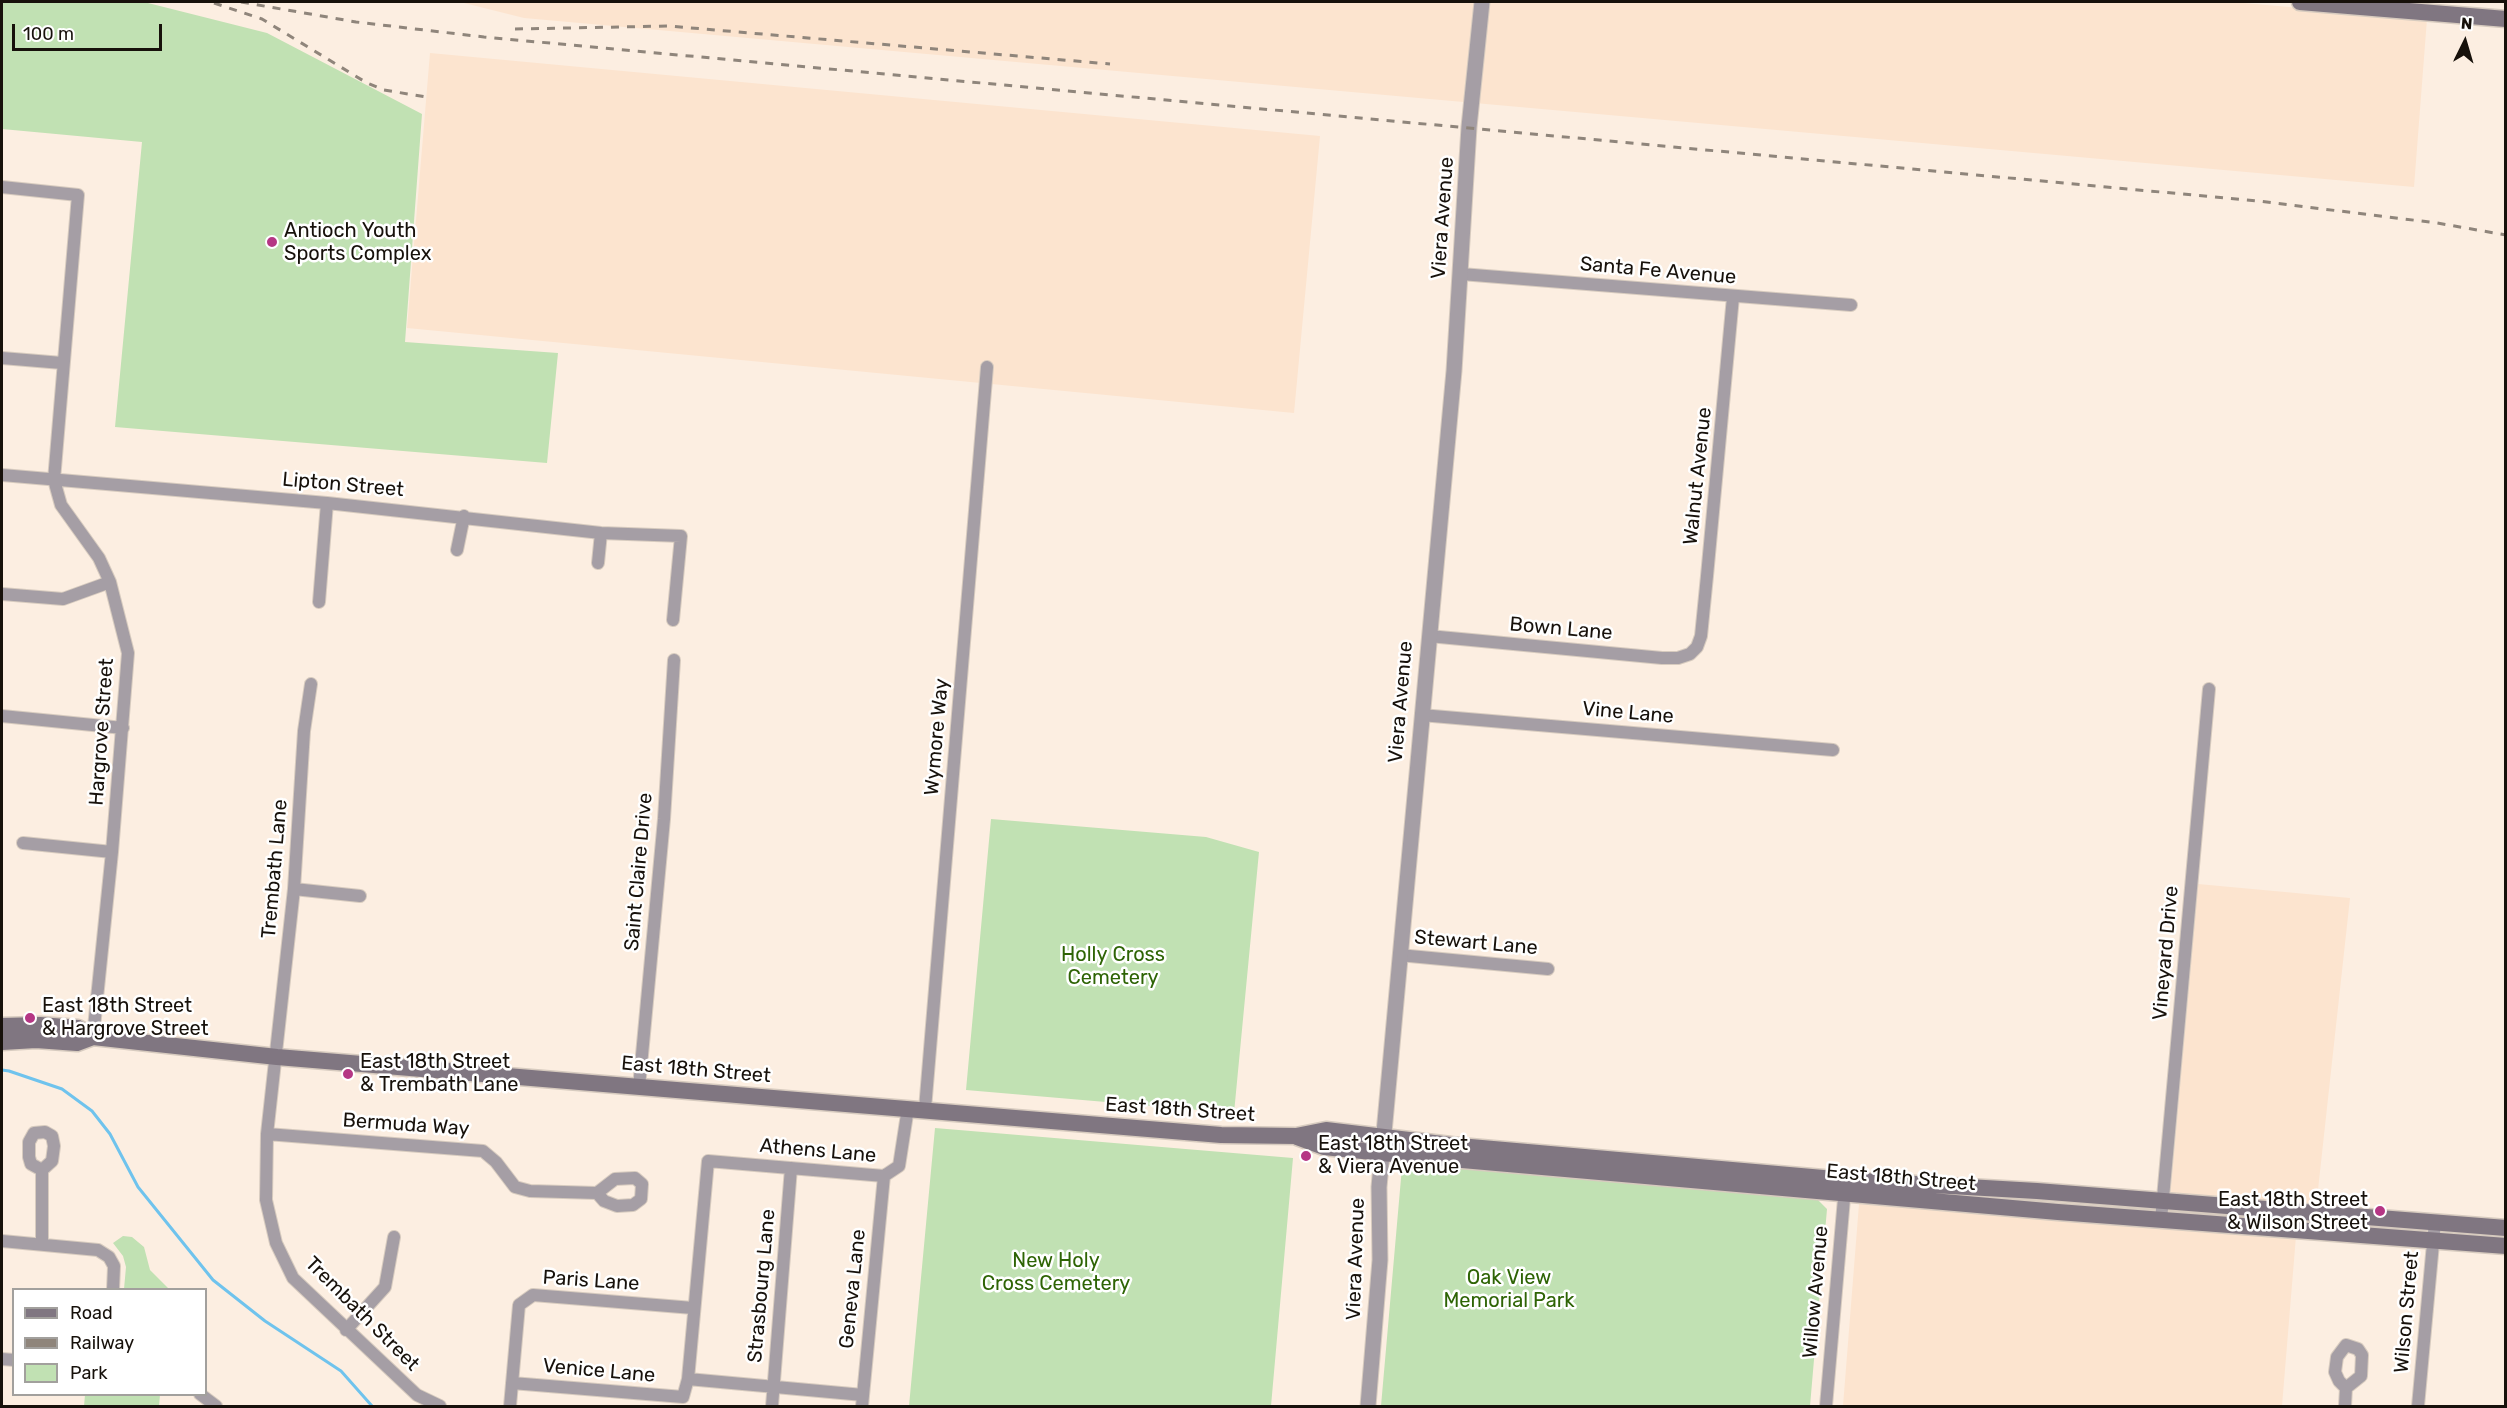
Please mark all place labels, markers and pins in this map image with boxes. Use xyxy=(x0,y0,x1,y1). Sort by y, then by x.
place label: Antioch Youth Sports Complex xyxy=(284,219,431,266)
marker: Antioch Youth Sports Complex xyxy=(265,235,279,249)
place label: East 18th Street & Hargrove Street xyxy=(42,994,209,1041)
marker: East 18th Street & Hargrove Street xyxy=(23,1011,37,1025)
place label: East 18th Street & Trembath Lane xyxy=(360,1050,518,1097)
marker: East 18th Street & Trembath Lane xyxy=(341,1067,355,1081)
place label: East 18th Street & Viera Avenue xyxy=(1318,1132,1468,1179)
marker: East 18th Street & Viera Avenue xyxy=(1299,1149,1313,1163)
place label: East 18th Street & Wilson Street xyxy=(2218,1188,2368,1235)
marker: East 18th Street & Wilson Street xyxy=(2373,1204,2387,1218)

